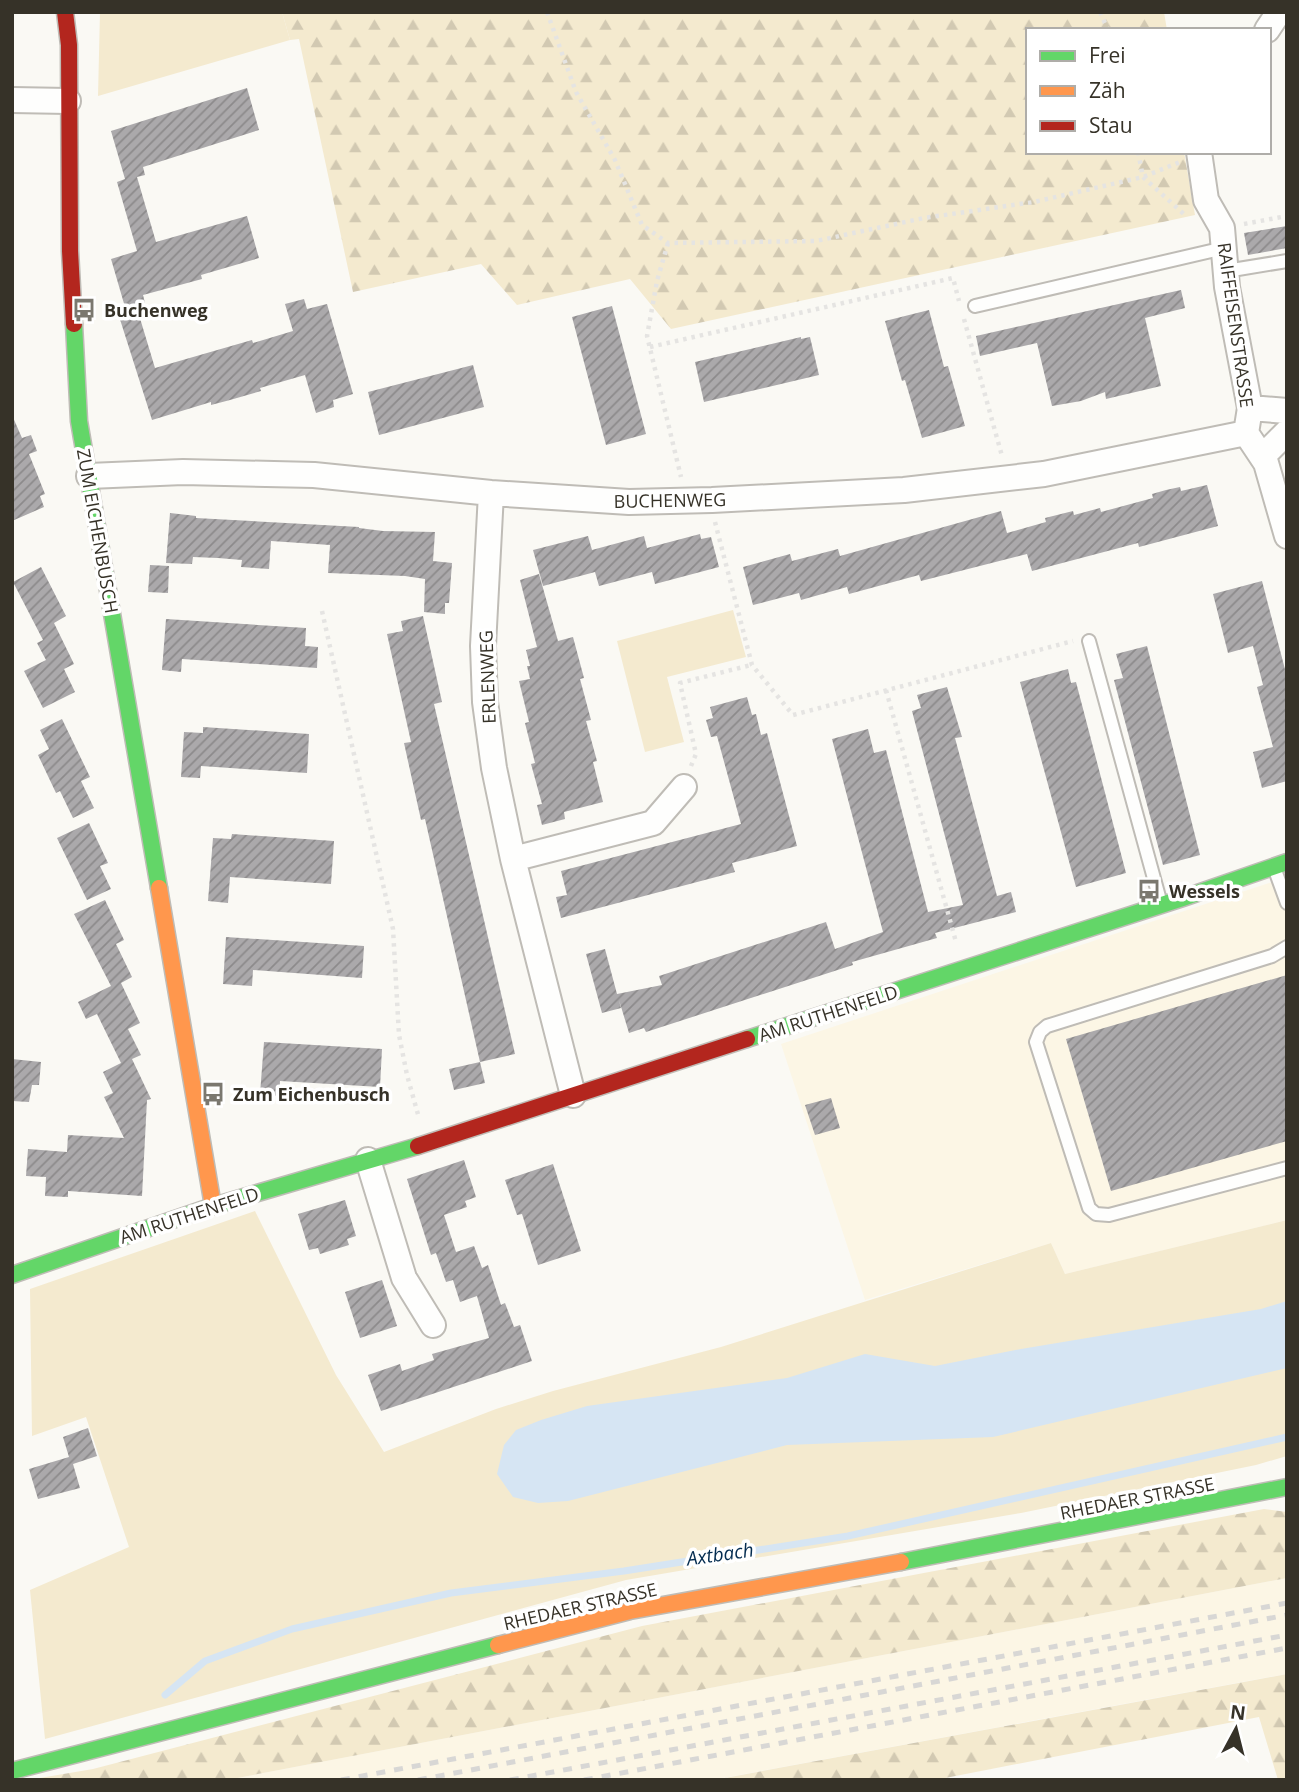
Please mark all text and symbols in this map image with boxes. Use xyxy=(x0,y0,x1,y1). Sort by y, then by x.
legend xyxy=(1026,28,1271,154)
text: Frei xyxy=(1089,41,1126,69)
text: Zäh xyxy=(1089,76,1126,104)
text: Stau xyxy=(1089,111,1133,139)
street label: RAIFFEISENSTRASSE xyxy=(1213,241,1259,409)
bus stop icon: Buchenweg xyxy=(70,296,98,324)
place label: Buchenweg xyxy=(104,298,208,322)
street label: ZUM EICHENBUSCH xyxy=(72,447,124,615)
street label: BUCHENWEG xyxy=(613,487,727,513)
street label: ERLENWEG xyxy=(473,630,501,724)
bus stop icon: Wessels xyxy=(1135,877,1163,905)
place label: Wessels xyxy=(1169,879,1240,903)
street label: AM RUTHENFELD xyxy=(755,979,901,1047)
bus stop icon: Zum Eichenbusch xyxy=(199,1080,227,1108)
place label: Zum Eichenbusch xyxy=(233,1082,390,1106)
street label: AM RUTHENFELD xyxy=(116,1181,262,1249)
street label: RHEDAER STRASSE xyxy=(1058,1471,1216,1525)
water label: Axtbach xyxy=(683,1536,755,1572)
street label: RHEDAER STRASSE xyxy=(501,1577,659,1635)
north arrow xyxy=(1201,1694,1271,1764)
text: N xyxy=(1229,1698,1247,1726)

